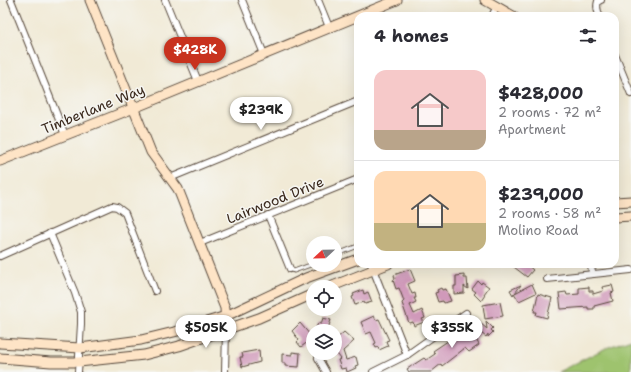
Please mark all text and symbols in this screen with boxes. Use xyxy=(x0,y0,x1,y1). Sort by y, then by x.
text: 4 homes xyxy=(374,25,449,47)
icon: filters xyxy=(577,25,599,47)
pin: $428K xyxy=(167,37,223,71)
text: $428K xyxy=(173,41,217,58)
street label: Timberlane Way xyxy=(39,80,147,138)
text: $428,000 xyxy=(498,82,583,104)
icon: home xyxy=(406,86,454,134)
pin: $239K xyxy=(233,97,289,131)
text: $239K xyxy=(239,101,283,118)
text: 2 rooms · 72 m² xyxy=(498,104,602,121)
text: Apartment xyxy=(498,121,566,138)
street label: Lairwood Drive xyxy=(224,172,326,228)
text: $239,000 xyxy=(498,183,584,205)
icon: home xyxy=(406,187,454,235)
text: 2 rooms · 58 m² xyxy=(498,205,601,222)
text: Molino Road xyxy=(498,222,578,239)
north arrow xyxy=(306,236,342,272)
map controls xyxy=(306,236,342,360)
button: locate xyxy=(306,280,342,316)
pin: $505K xyxy=(178,315,234,349)
pin: $355K xyxy=(424,315,480,349)
text: $505K xyxy=(184,319,228,336)
text: $355K xyxy=(431,319,473,336)
button: layers xyxy=(306,324,342,360)

